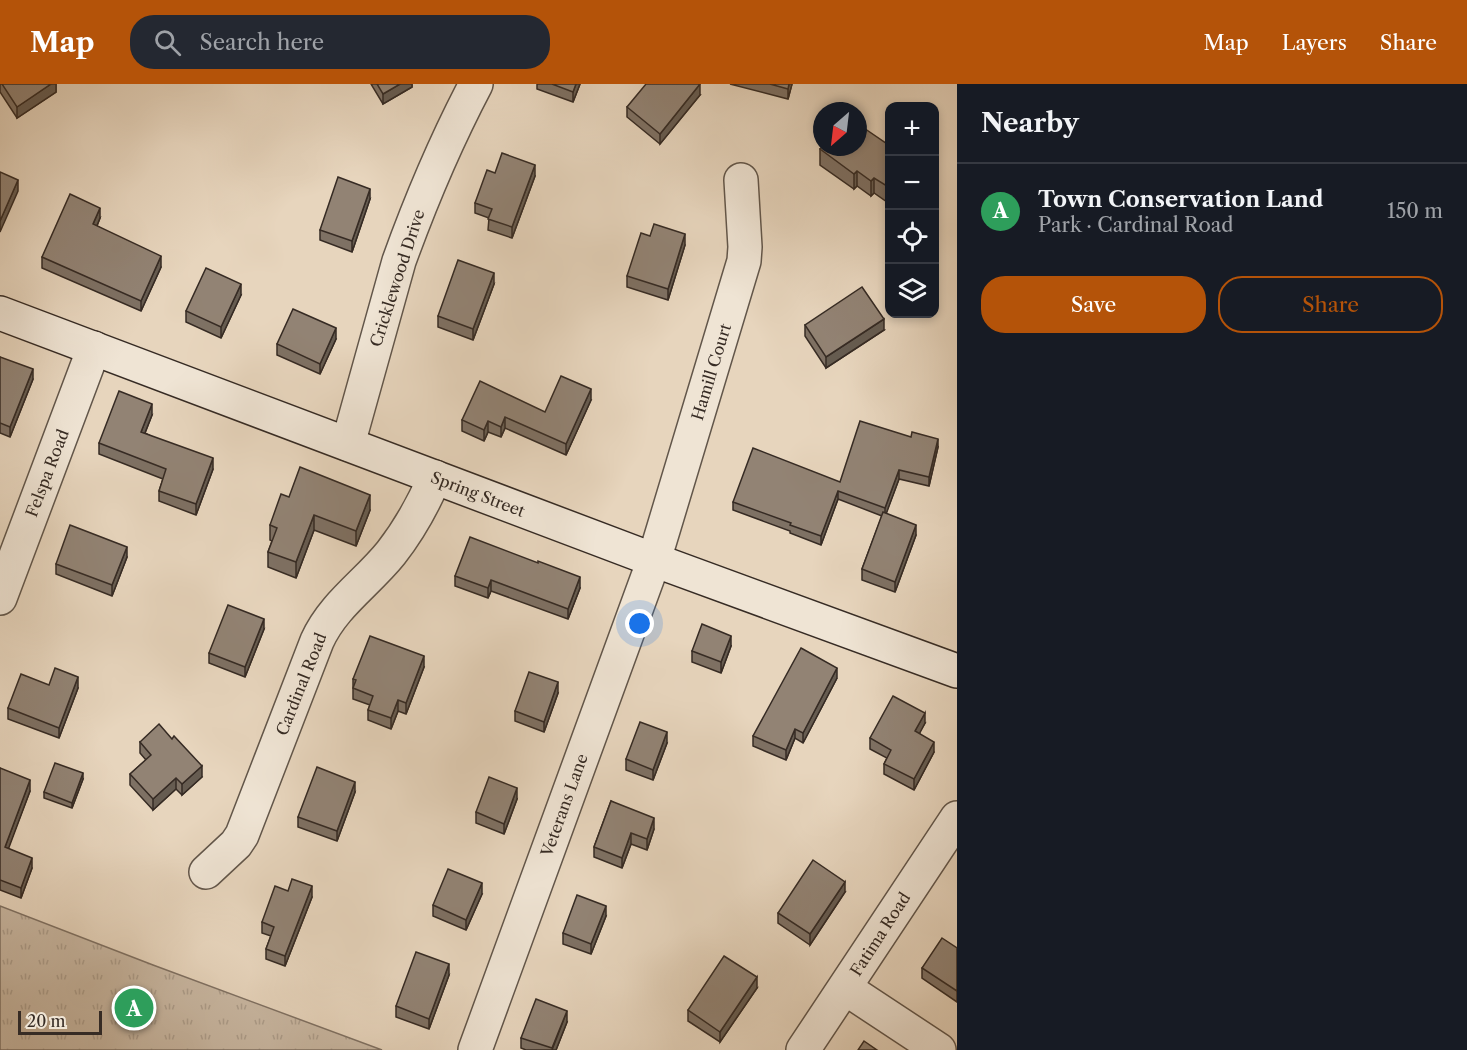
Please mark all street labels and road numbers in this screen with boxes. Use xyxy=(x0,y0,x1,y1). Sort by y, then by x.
street label: Cricklewood Drive xyxy=(365,207,429,349)
street label: Hamill Court xyxy=(687,321,735,423)
street label: Felspa Road xyxy=(21,426,73,520)
street label: Spring Street xyxy=(428,467,528,521)
street label: Cardinal Road xyxy=(271,630,331,738)
street label: Veterans Lane xyxy=(536,751,592,860)
street label: Fatima Road xyxy=(846,888,915,980)

